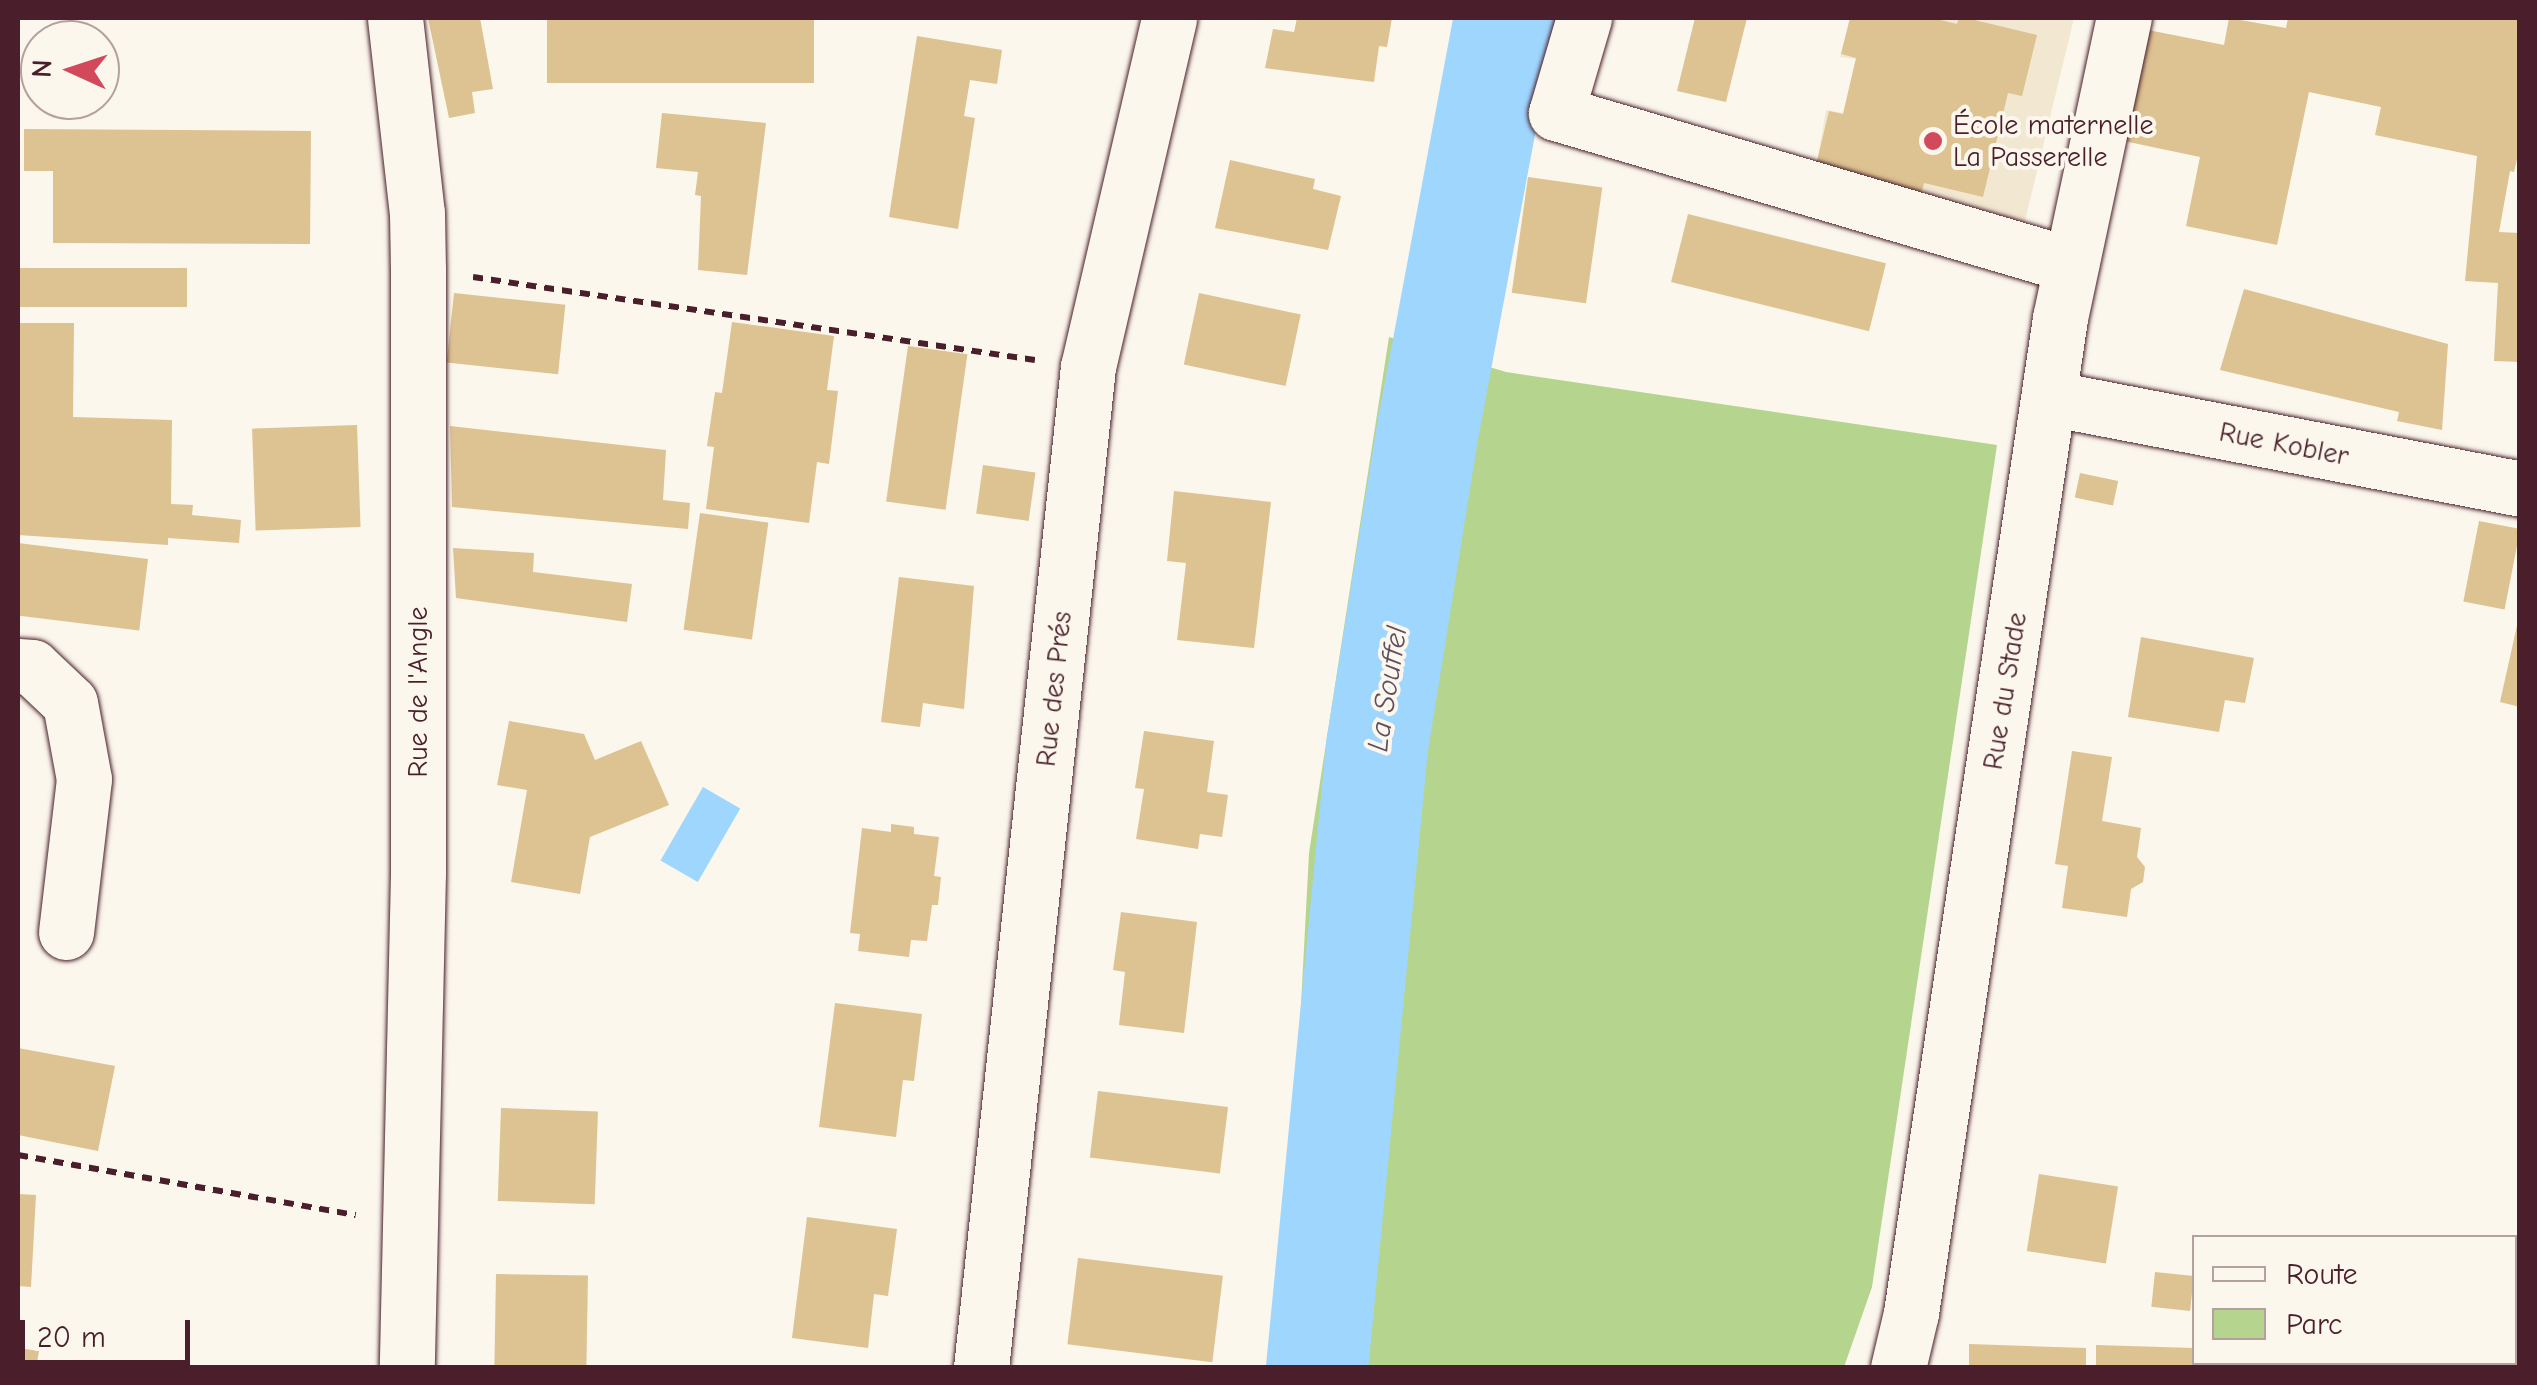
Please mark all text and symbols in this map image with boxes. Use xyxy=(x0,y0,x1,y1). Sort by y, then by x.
north arrow xyxy=(20,20,120,120)
text: N xyxy=(26,59,58,79)
place label: École maternelle La Passerelle xyxy=(1953,108,2153,174)
marker: École maternelle La Passerelle xyxy=(1922,130,1944,152)
street label: Rue Kobler xyxy=(2216,415,2352,473)
street label: Rue de l'Angle xyxy=(401,607,435,777)
street label: Rue des Prés xyxy=(1029,610,1079,768)
street label: Rue du Stade xyxy=(1976,610,2034,772)
water label: La Souffel xyxy=(1360,624,1416,754)
legend xyxy=(2192,1235,2517,1365)
text: Route xyxy=(2286,1257,2357,1292)
scale bar xyxy=(25,1300,195,1362)
text: Parc xyxy=(2286,1307,2343,1342)
text: 20 m xyxy=(37,1320,106,1355)

